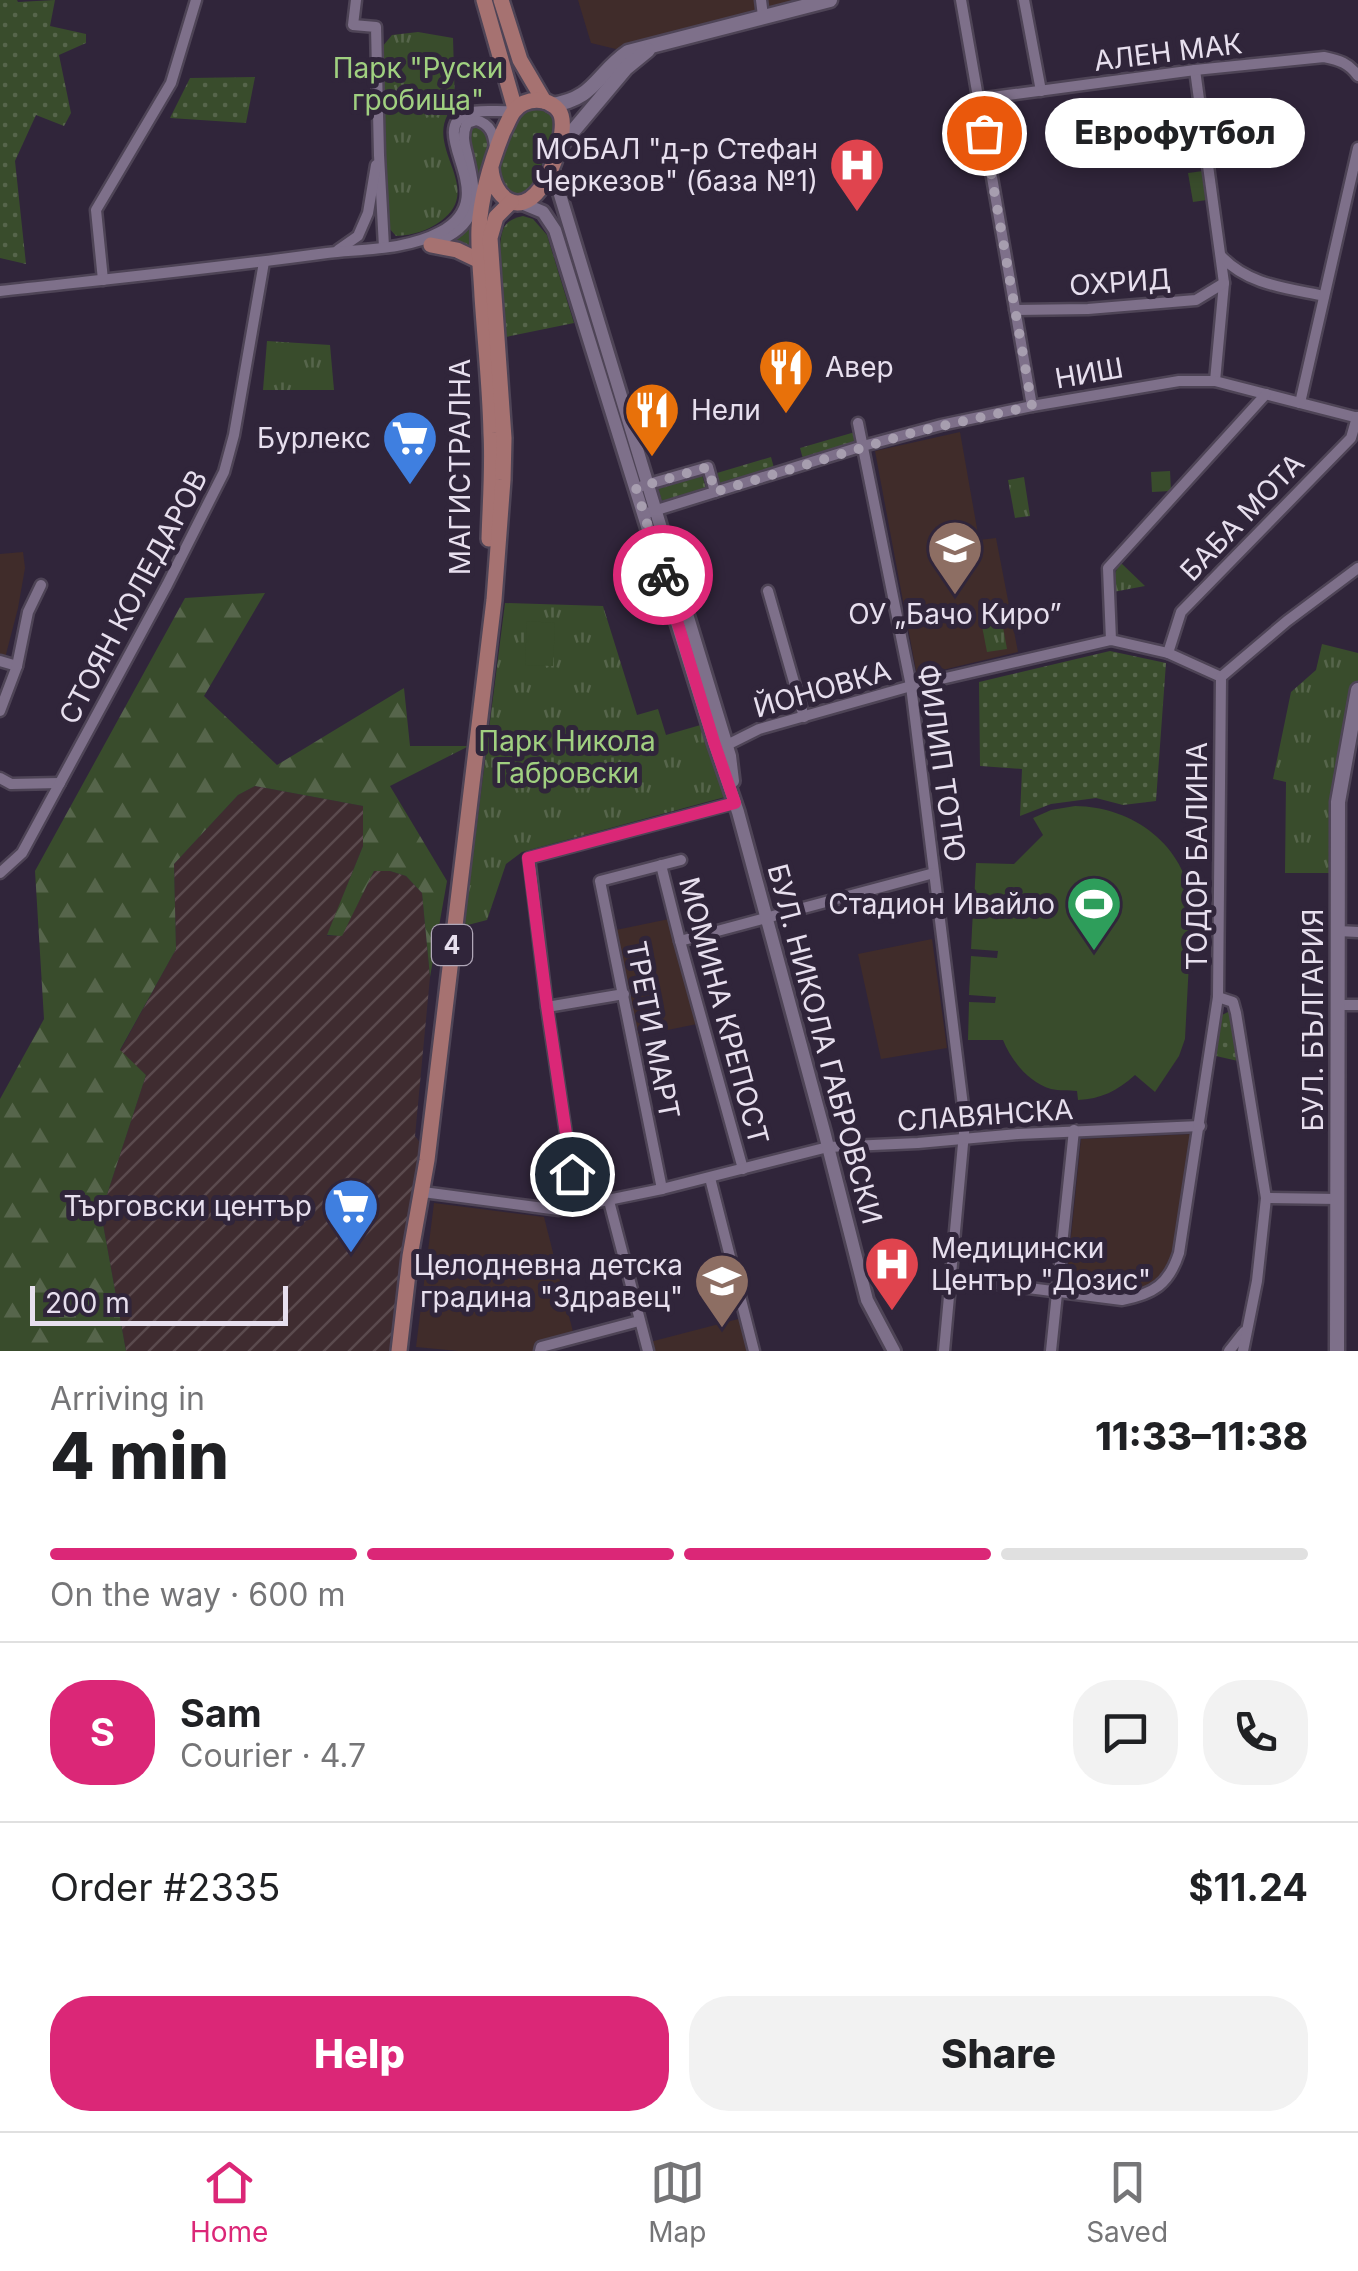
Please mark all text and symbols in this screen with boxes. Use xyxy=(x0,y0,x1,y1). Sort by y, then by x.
street label: АЛЕН МАК xyxy=(1092,26,1244,78)
park label: Парк "Руски гробища" xyxy=(333,51,503,117)
pin xyxy=(942,91,1027,176)
callout: Еврофутбол xyxy=(1044,98,1304,168)
icon: bag xyxy=(957,106,1012,161)
text: Еврофутбол xyxy=(1075,113,1275,152)
place label: МОБАЛ "д-р Стефан Черкезов" (база №1) xyxy=(535,132,818,198)
hospital icon: МОБАЛ "д-р Стефан Черкезов" (база №1) xyxy=(827,135,887,214)
street label: ОХРИД xyxy=(1068,262,1172,302)
restaurant icon: Авер xyxy=(756,337,816,416)
place label: Авер xyxy=(825,350,894,384)
street label: НИШ xyxy=(1052,350,1126,396)
street label: МАГИСТРАЛНА xyxy=(443,359,477,575)
restaurant icon: Нели xyxy=(622,380,682,459)
place label: Нели xyxy=(691,393,761,427)
supermarket icon: Бурлекс xyxy=(380,408,440,487)
place label: Бурлекс xyxy=(257,421,371,455)
street label: БАБА МОТА xyxy=(1173,446,1311,588)
street label: СТОЯН КОЛЕДАРОВ xyxy=(52,464,214,730)
school or university icon: ОУ „Бачо Киро” xyxy=(925,518,985,597)
courier xyxy=(613,525,713,625)
icon: bike xyxy=(636,548,691,603)
place label: ОУ „Бачо Киро” xyxy=(848,597,1062,631)
street label: ЙОНОВКА xyxy=(749,652,895,725)
street label: ФИЛИП ТОТЮ xyxy=(911,662,973,864)
park label: Парк Никола Габровски xyxy=(478,724,656,790)
street label: ТОДОР БАЛИНА xyxy=(1180,742,1214,970)
street label: БУЛ. НИКОЛА ГАБРОВСКИ xyxy=(761,860,889,1228)
street label: МОМИНА КРЕПОСТ xyxy=(672,874,776,1148)
sports icon: Стадион Ивайло xyxy=(1064,874,1124,953)
place label: Стадион Ивайло xyxy=(828,887,1055,921)
street label: БУЛ. БЪЛГАРИЯ xyxy=(1296,908,1330,1132)
road number: 4 xyxy=(432,925,472,965)
street label: ТРЕТИ МАРТ xyxy=(619,938,687,1122)
street label: СЛАВЯНСКА xyxy=(896,1092,1074,1138)
pin xyxy=(530,1132,615,1217)
icon: home xyxy=(545,1147,600,1202)
supermarket icon: Търговски център xyxy=(321,1176,381,1255)
place label: Търговски център xyxy=(63,1189,312,1223)
place label: Медицински Център "Дозис" xyxy=(931,1231,1151,1297)
hospital icon: Медицински Център "Дозис" xyxy=(862,1234,922,1313)
place label: Целодневна детска градина "Здравец" xyxy=(414,1248,683,1314)
school or university icon: Целодневна детска градина "Здравец" xyxy=(692,1251,752,1330)
scale bar xyxy=(30,1281,288,1326)
text: 200 m xyxy=(45,1286,130,1320)
text: Arriving in xyxy=(50,1379,205,1418)
text: 11:33–11:38 xyxy=(1095,1413,1308,1459)
text: 4 min xyxy=(50,1416,229,1495)
text: On the way · 600 m xyxy=(50,1575,346,1614)
button: chat xyxy=(1073,1680,1178,1785)
button: phone xyxy=(1203,1680,1308,1785)
text: Sam xyxy=(180,1690,262,1736)
text: S xyxy=(90,1709,115,1755)
text: Courier · 4.7 xyxy=(180,1736,366,1775)
text: Order #2335 xyxy=(50,1864,280,1910)
text: $11.24 xyxy=(1189,1864,1308,1910)
button: Help xyxy=(50,1996,669,2111)
button: Share xyxy=(689,1996,1308,2111)
tab: Home xyxy=(190,2155,268,2249)
tab: Map xyxy=(648,2155,706,2249)
tab: Saved xyxy=(1086,2155,1168,2249)

